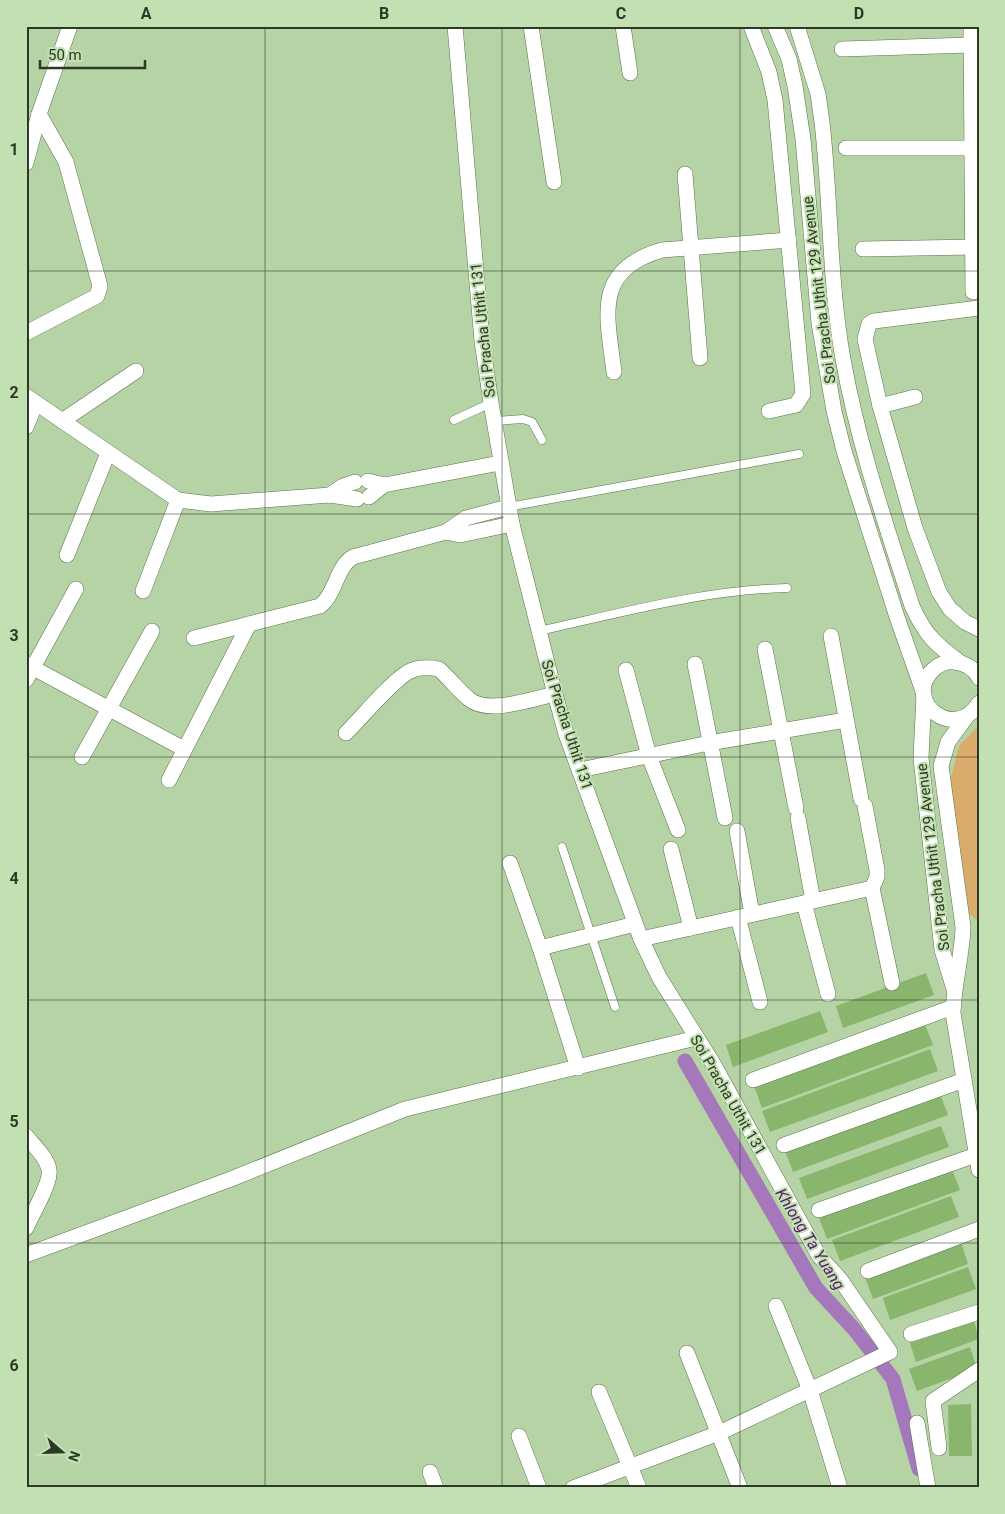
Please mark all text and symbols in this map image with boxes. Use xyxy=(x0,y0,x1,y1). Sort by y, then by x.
text: A xyxy=(141,4,152,23)
text: B xyxy=(379,4,389,23)
text: C xyxy=(616,4,626,23)
text: D xyxy=(854,4,864,23)
scale bar xyxy=(40,38,145,70)
text: 50 m xyxy=(48,46,82,64)
text: 1 xyxy=(9,140,19,159)
street label: Soi Pracha Uthit 129 Avenue xyxy=(799,195,839,385)
street label: Soi Pracha Uthit 131 xyxy=(467,262,499,398)
text: 2 xyxy=(9,383,19,402)
text: 3 xyxy=(9,626,19,645)
street label: Soi Pracha Uthit 131 xyxy=(537,658,597,792)
street label: Soi Pracha Uthit 129 Avenue xyxy=(913,762,953,952)
text: 4 xyxy=(9,869,19,888)
street label: Soi Pracha Uthit 131 xyxy=(686,1032,770,1158)
text: 5 xyxy=(9,1112,19,1131)
water label: Khlong Ta Yuang xyxy=(771,1185,849,1293)
text: 6 xyxy=(9,1356,19,1375)
north arrow xyxy=(38,1426,88,1476)
text: N xyxy=(65,1449,83,1464)

